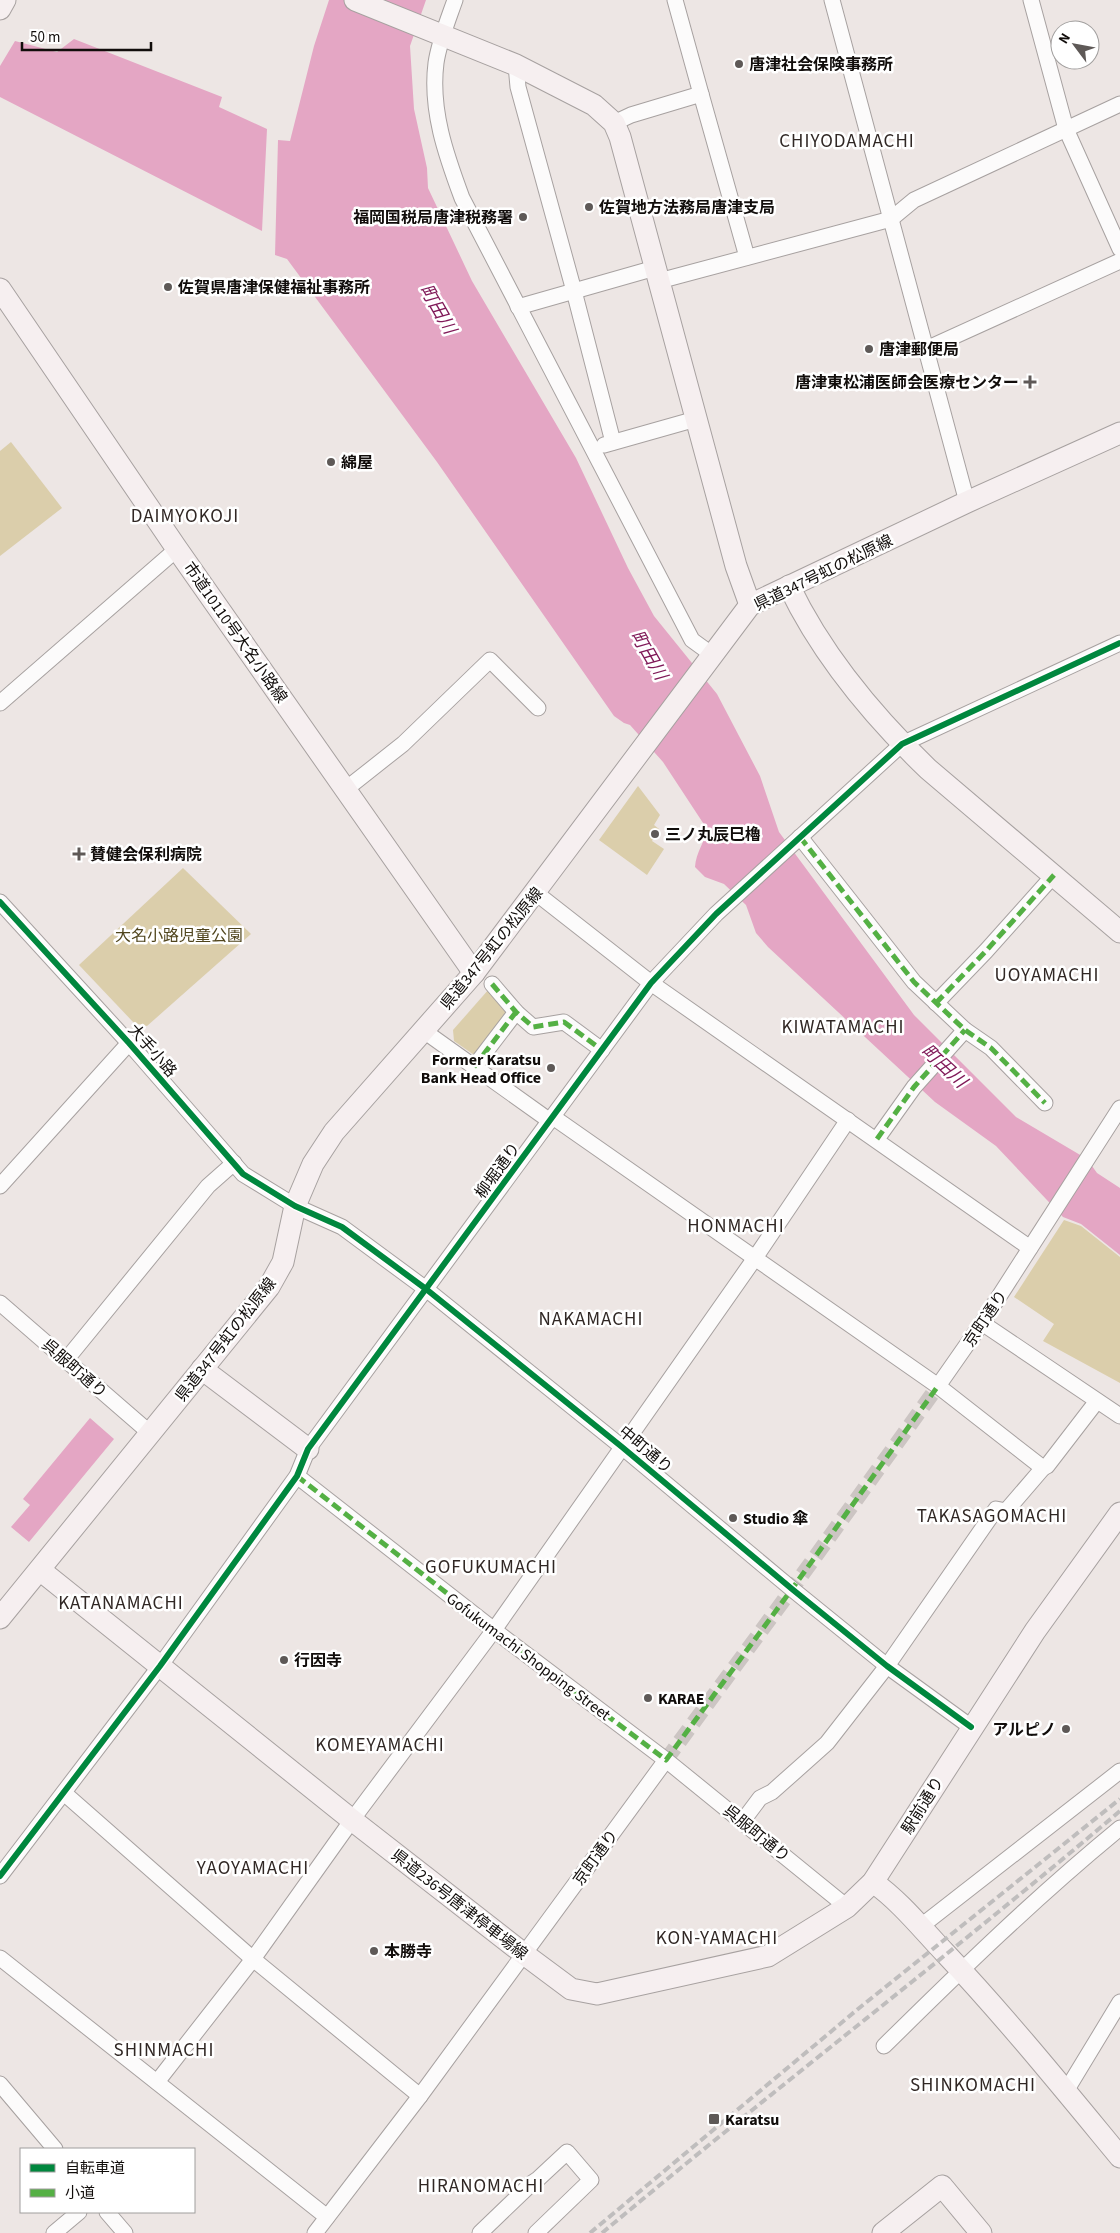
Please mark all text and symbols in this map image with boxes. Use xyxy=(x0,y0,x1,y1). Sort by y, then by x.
scale bar xyxy=(22,20,151,52)
north arrow xyxy=(1050,20,1100,70)
text: 50 m xyxy=(30,27,60,48)
text: N xyxy=(1054,29,1076,48)
place label: 唐津社会保険事務所 xyxy=(749,54,893,76)
marker: 唐津社会保険事務所 xyxy=(733,58,745,70)
district label: CHIYODAMACHI xyxy=(779,128,915,155)
place label: 佐賀地方法務局唐津支局 xyxy=(598,197,775,219)
marker: 佐賀地方法務局唐津支局 xyxy=(583,201,595,213)
place label: 福岡国税局唐津税務署 xyxy=(353,207,513,229)
marker: 福岡国税局唐津税務署 xyxy=(517,211,529,223)
place label: 佐賀県唐津保健福祉事務所 xyxy=(177,277,370,299)
water label: 町田川 xyxy=(413,280,463,341)
marker: 佐賀県唐津保健福祉事務所 xyxy=(162,281,174,293)
place label: 唐津郵便局 xyxy=(879,339,959,361)
marker: 唐津郵便局 xyxy=(863,343,875,355)
place label: 唐津東松浦医師会医療センター xyxy=(795,372,1019,394)
marker: 唐津東松浦医師会医療センター xyxy=(1023,375,1037,389)
place label: 綿屋 xyxy=(341,452,373,474)
marker: 綿屋 xyxy=(325,456,337,468)
district label: DAIMYOKOJI xyxy=(131,503,239,530)
street label: 県道347号虹の松原線 xyxy=(750,530,897,616)
street label: 市道10110号大名小路線 xyxy=(178,558,292,708)
water label: 町田川 xyxy=(624,626,674,687)
place label: 三ノ丸辰巳櫓 xyxy=(665,824,761,846)
marker: 三ノ丸辰巳櫓 xyxy=(649,828,661,840)
place label: 賛健会保利病院 xyxy=(90,844,202,866)
marker: 賛健会保利病院 xyxy=(72,847,86,861)
street label: 県道347号虹の松原線 xyxy=(435,883,548,1015)
park label: 大名小路児童公園 xyxy=(115,925,243,947)
district label: UOYAMACHI xyxy=(995,962,1099,989)
district label: KIWATAMACHI xyxy=(781,1014,905,1041)
street label: 大手小路 xyxy=(123,1019,182,1082)
water label: 町田川 xyxy=(915,1039,973,1095)
place label: Former Karatsu Bank Head Office xyxy=(421,1049,541,1089)
marker: Former Karatsu Bank Head Office xyxy=(545,1062,557,1074)
street label: 柳堀通り xyxy=(470,1138,526,1203)
district label: HONMACHI xyxy=(687,1213,785,1240)
street label: 県道347号虹の松原線 xyxy=(170,1273,281,1406)
street label: 京町通り xyxy=(959,1286,1013,1351)
district label: NAKAMACHI xyxy=(539,1306,643,1333)
street label: 呉服町通り xyxy=(37,1334,112,1403)
street label: 中町通り xyxy=(614,1421,677,1479)
district label: TAKASAGOMACHI xyxy=(917,1503,1067,1530)
place label: Studio 傘 xyxy=(743,1508,808,1530)
marker: Studio 傘 xyxy=(727,1512,739,1524)
district label: GOFUKUMACHI xyxy=(425,1554,557,1581)
street label: Gofukumachi Shopping Street xyxy=(442,1588,616,1726)
district label: KATANAMACHI xyxy=(58,1590,184,1617)
place label: 行因寺 xyxy=(294,1650,342,1672)
marker: 行因寺 xyxy=(278,1654,290,1666)
place label: KARAE xyxy=(658,1688,704,1710)
marker: KARAE xyxy=(642,1692,654,1704)
place label: アルピノ xyxy=(992,1719,1056,1741)
marker: アルピノ xyxy=(1060,1723,1072,1735)
district label: KOMEYAMACHI xyxy=(315,1732,445,1759)
street label: 駅前通り xyxy=(897,1773,949,1839)
street label: 呉服町通り xyxy=(718,1800,794,1868)
street label: 京町通り xyxy=(568,1825,624,1890)
street label: 県道236号唐津停車場線 xyxy=(386,1844,532,1965)
district label: YAOYAMACHI xyxy=(196,1855,309,1882)
district label: KON-YAMACHI xyxy=(656,1925,778,1952)
place label: 本勝寺 xyxy=(384,1941,432,1963)
marker: 本勝寺 xyxy=(368,1945,380,1957)
district label: SHINMACHI xyxy=(114,2037,215,2064)
district label: SHINKOMACHI xyxy=(910,2072,1036,2099)
place label: Karatsu xyxy=(725,2109,779,2131)
marker: Karatsu xyxy=(707,2112,721,2126)
legend xyxy=(20,2148,195,2213)
text: 自転車道 xyxy=(65,2158,125,2179)
district label: HIRANOMACHI xyxy=(418,2173,544,2200)
text: 小道 xyxy=(65,2183,95,2204)

